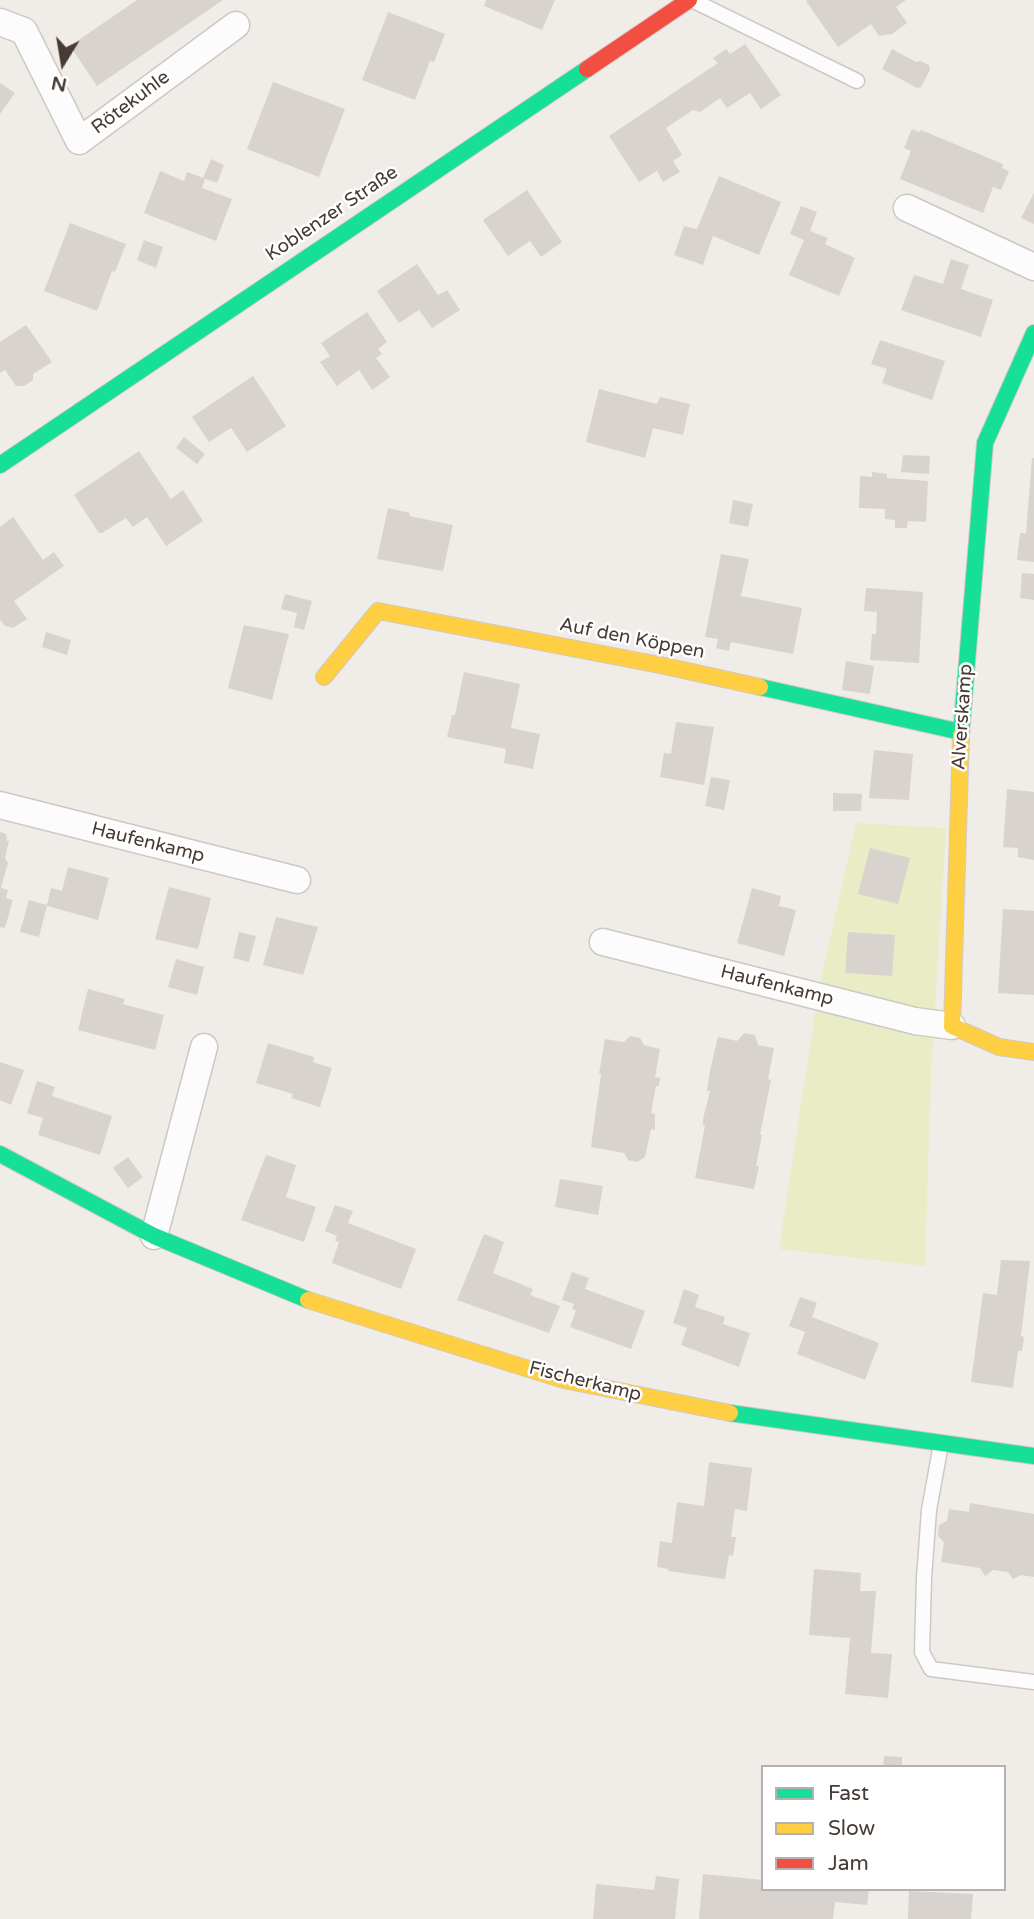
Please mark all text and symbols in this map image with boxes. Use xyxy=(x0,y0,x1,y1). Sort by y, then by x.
north arrow xyxy=(28,28,98,98)
street label: Rötekuhle xyxy=(87,66,175,140)
text: N xyxy=(49,71,69,96)
street label: Koblenzer Straße xyxy=(262,161,402,267)
street label: Auf den Köppen xyxy=(557,614,707,664)
street label: Alverskamp xyxy=(948,663,978,771)
street label: Haufenkamp xyxy=(89,818,207,868)
street label: Haufenkamp xyxy=(718,961,836,1011)
street label: Fischerkamp xyxy=(526,1357,644,1407)
legend xyxy=(761,1765,1006,1891)
text: Fast xyxy=(828,1781,869,1806)
text: Slow xyxy=(828,1816,875,1841)
text: Jam xyxy=(828,1851,869,1876)

